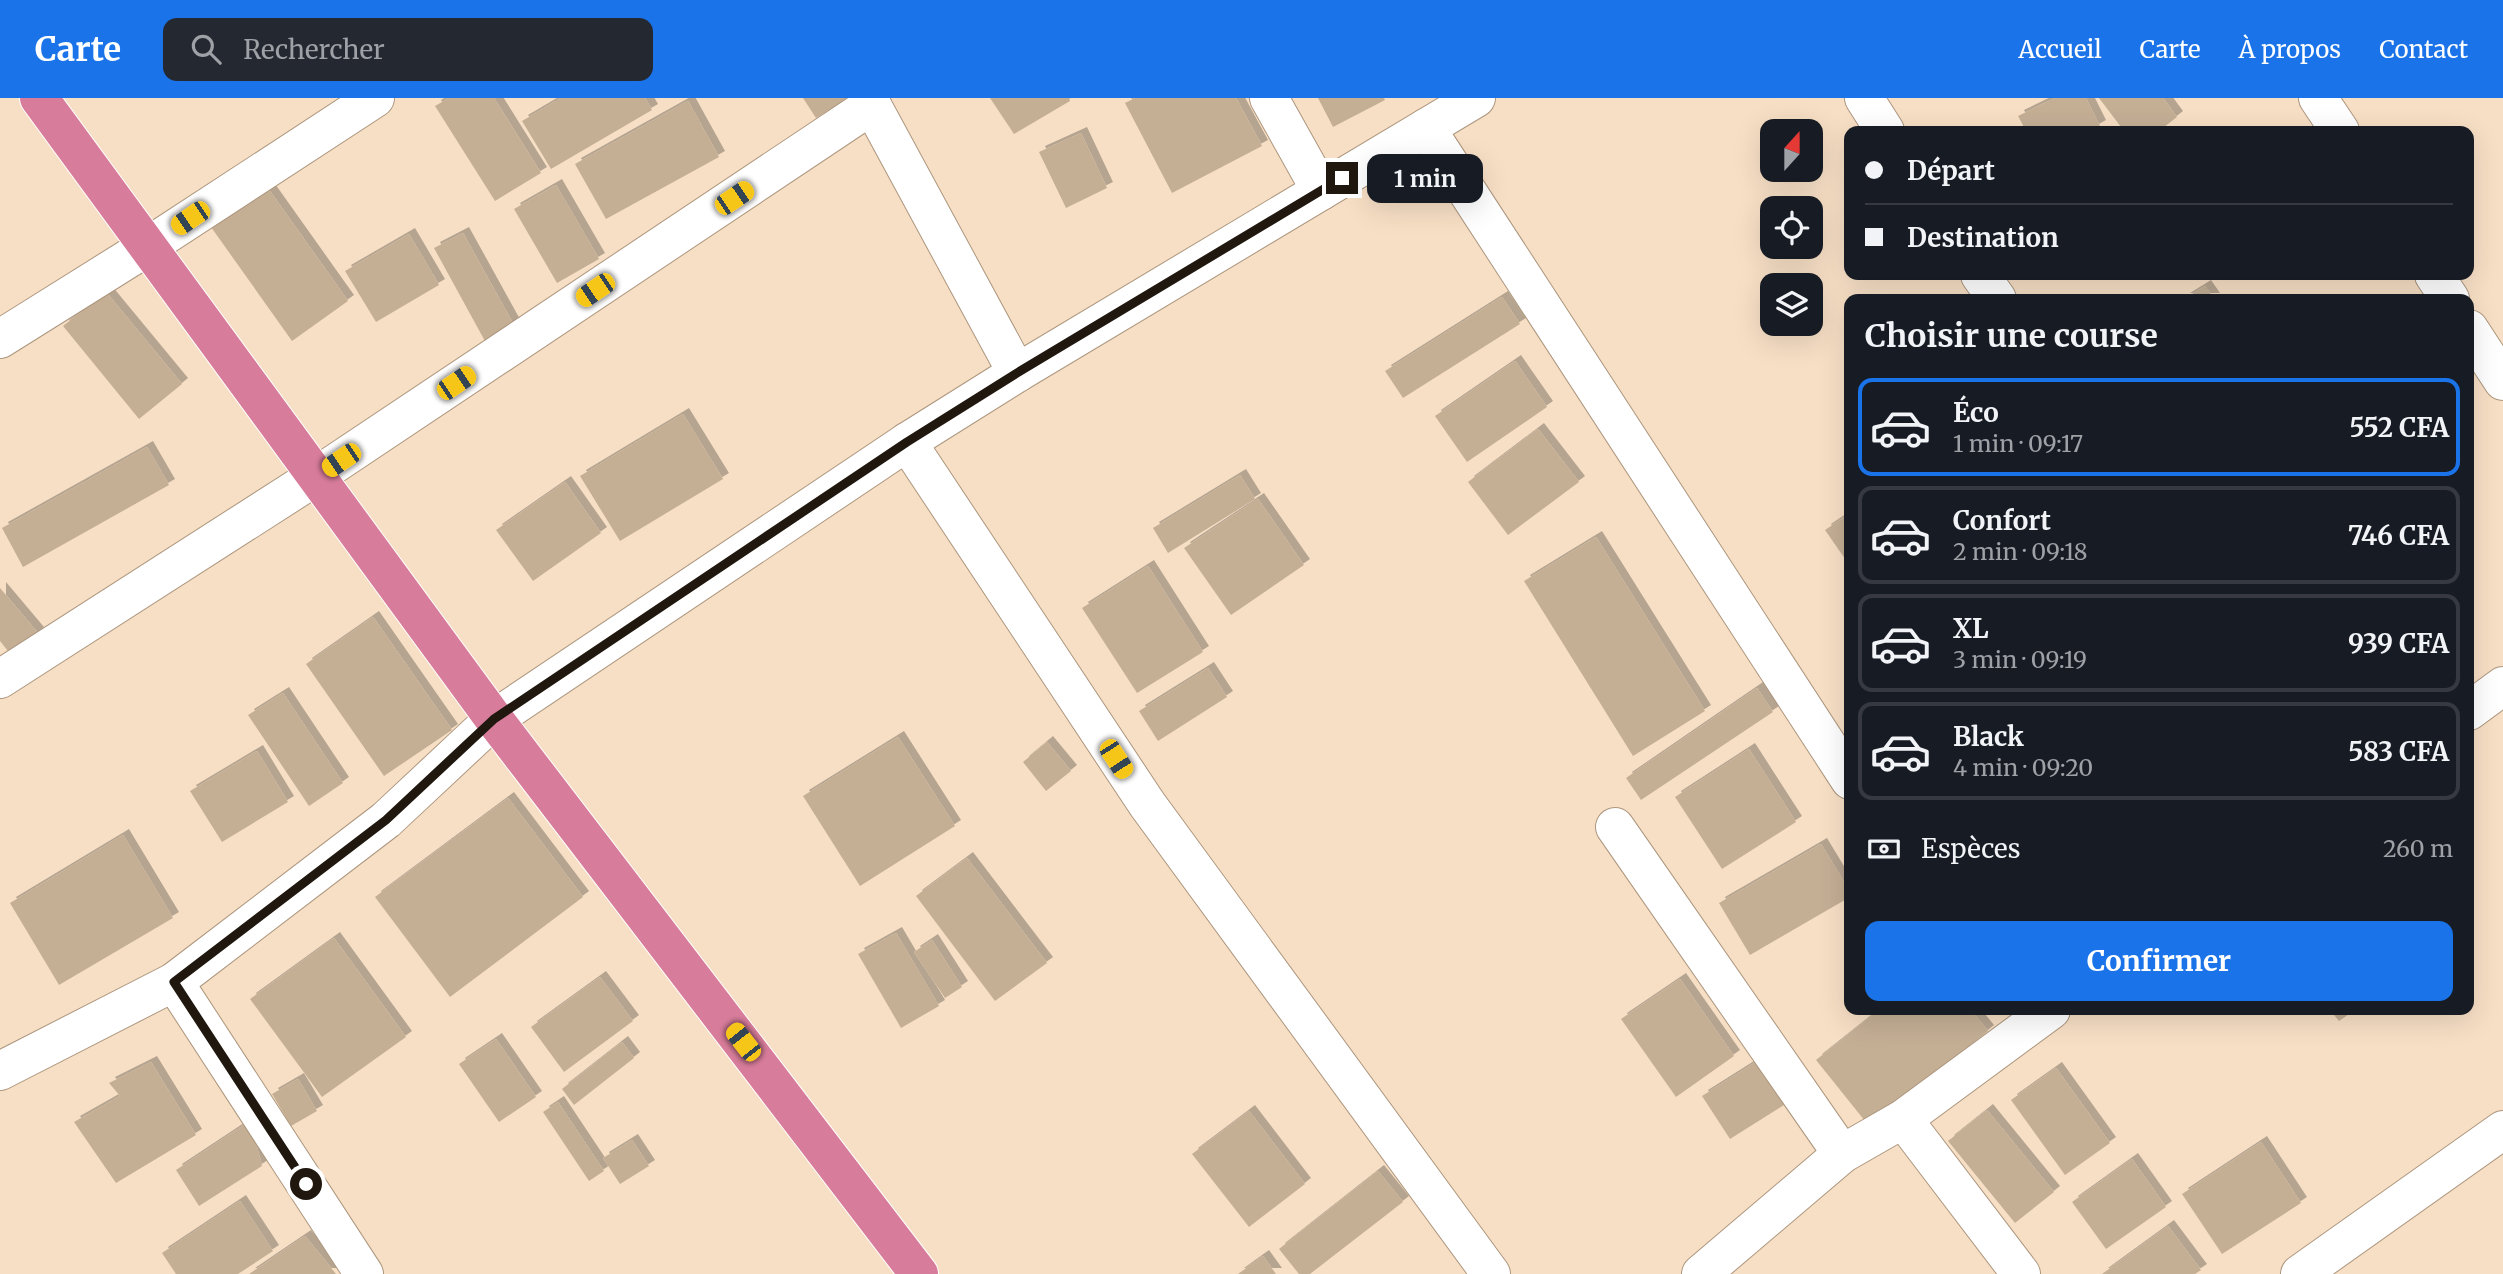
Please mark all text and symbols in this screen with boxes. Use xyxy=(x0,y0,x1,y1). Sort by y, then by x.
search box xyxy=(163,18,653,81)
text: Carte xyxy=(35,29,121,70)
icon: search xyxy=(187,30,225,68)
text: Rechercher xyxy=(243,33,385,66)
text: Accueil xyxy=(2018,34,2102,65)
text: Carte xyxy=(2140,34,2201,65)
text: À propos xyxy=(2239,34,2341,65)
text: Contact xyxy=(2379,34,2468,65)
north arrow xyxy=(1760,119,1824,182)
map controls xyxy=(1760,119,1823,336)
callout: 1 min xyxy=(1366,154,1482,202)
text: Départ xyxy=(1907,154,1995,187)
route end xyxy=(1326,162,1358,194)
text: 1 min xyxy=(1394,164,1456,193)
car xyxy=(711,178,758,218)
button: locate xyxy=(1760,196,1823,259)
car xyxy=(167,198,214,238)
text: Destination xyxy=(1907,221,2059,254)
car xyxy=(572,270,619,310)
button: layers xyxy=(1760,273,1823,336)
text: Choisir une course xyxy=(1865,316,2158,356)
car xyxy=(433,363,480,403)
icon: car xyxy=(1869,396,1932,459)
text: Éco xyxy=(1953,396,1999,429)
text: 552 CFA xyxy=(2349,411,2449,444)
text: 1 min · 09:17 xyxy=(1953,429,2083,458)
car xyxy=(318,440,365,480)
icon: car xyxy=(1869,504,1932,567)
text: Confort xyxy=(1953,504,2051,537)
text: 746 CFA xyxy=(2348,519,2449,552)
text: 2 min · 09:18 xyxy=(1953,537,2088,566)
icon: car xyxy=(1869,612,1932,675)
text: XL xyxy=(1953,612,1989,645)
text: 939 CFA xyxy=(2348,627,2449,660)
text: 3 min · 09:19 xyxy=(1953,645,2087,674)
icon: car xyxy=(1869,720,1932,783)
text: Black xyxy=(1953,720,2024,753)
text: 583 CFA xyxy=(2348,735,2449,768)
car xyxy=(1096,736,1137,782)
text: 4 min · 09:20 xyxy=(1953,753,2093,782)
icon: cash xyxy=(1865,830,1903,868)
text: Espèces xyxy=(1921,832,2021,865)
text: 260 m xyxy=(2383,834,2453,863)
button: Confirmer xyxy=(1865,921,2453,1001)
car xyxy=(722,1019,765,1065)
route start xyxy=(290,1168,322,1200)

